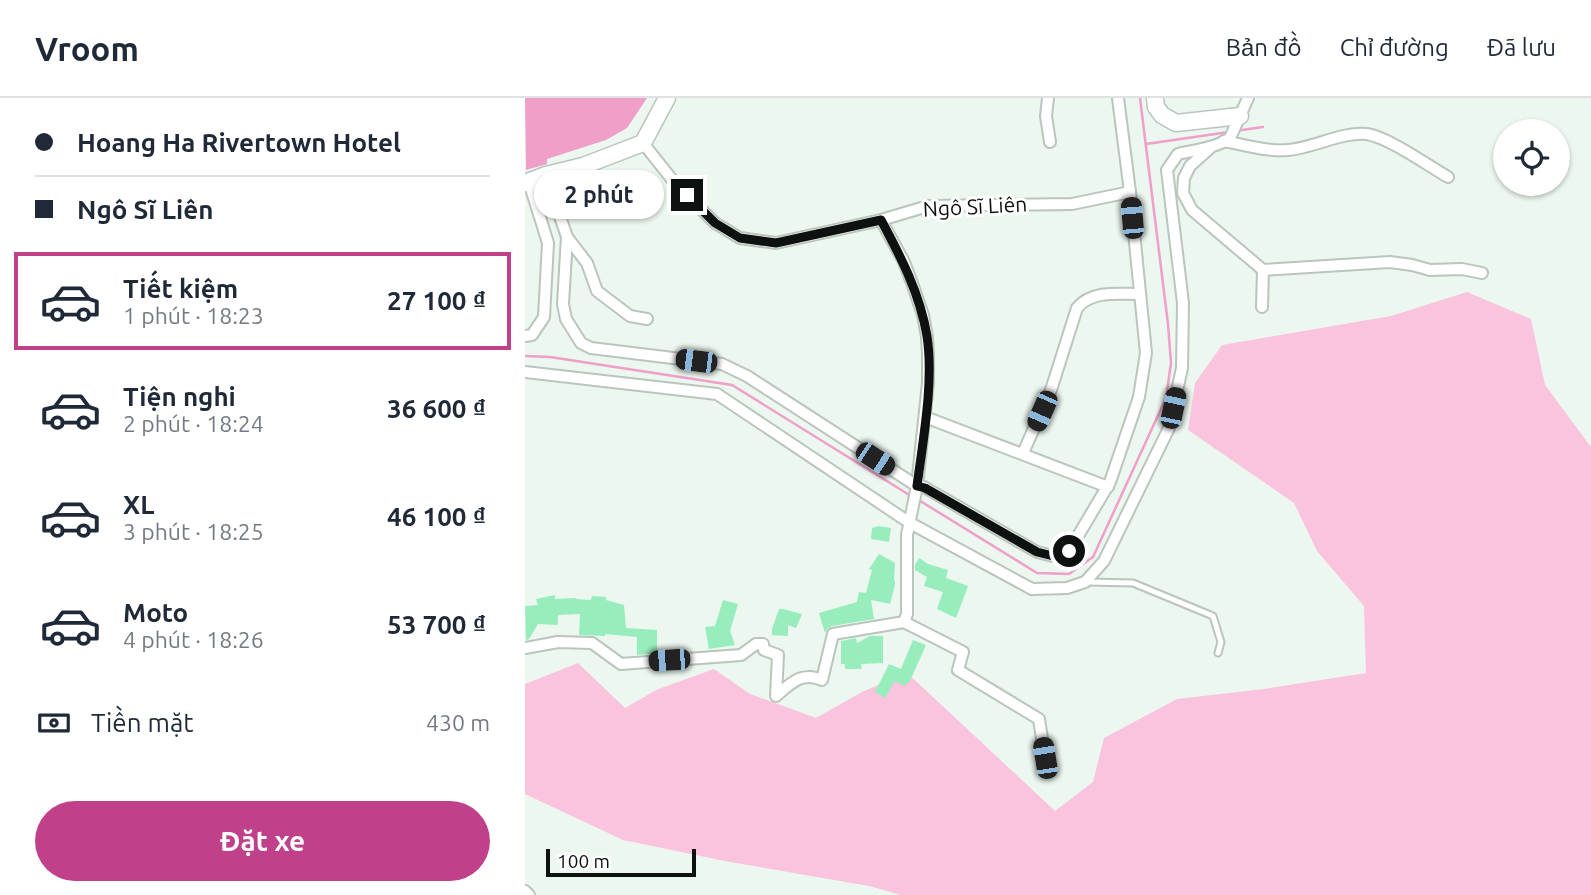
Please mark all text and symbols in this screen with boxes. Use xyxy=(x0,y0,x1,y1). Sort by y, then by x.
text: Vroom xyxy=(35,30,139,67)
text: Bản đồ xyxy=(1226,34,1302,61)
text: Chỉ đường xyxy=(1340,34,1449,61)
text: Đã lưu xyxy=(1487,34,1556,61)
map controls xyxy=(1493,119,1570,196)
button: locate xyxy=(1493,119,1570,196)
text: Hoang Ha Rivertown Hotel xyxy=(77,128,401,157)
callout: 2 phút xyxy=(533,170,663,220)
route end xyxy=(671,179,703,211)
text: 2 phút xyxy=(564,182,634,207)
street label: Ngô Sĩ Liên xyxy=(922,191,1028,221)
text: Ngô Sĩ Liên xyxy=(77,195,213,224)
car xyxy=(1120,196,1145,240)
icon: car xyxy=(39,270,102,333)
text: Tiết kiệm xyxy=(123,274,238,303)
text: 27 100 ₫ xyxy=(387,286,486,315)
text: 1 phút · 18:23 xyxy=(123,303,264,328)
car xyxy=(674,348,719,374)
icon: car xyxy=(39,378,102,441)
text: Tiện nghi xyxy=(123,382,236,411)
car xyxy=(1159,385,1188,431)
car xyxy=(1024,388,1061,434)
text: 36 600 ₫ xyxy=(387,394,486,423)
text: 2 phút · 18:24 xyxy=(123,411,264,436)
car xyxy=(852,439,899,479)
icon: car xyxy=(39,486,102,549)
text: XL xyxy=(123,490,154,519)
text: 46 100 ₫ xyxy=(387,502,486,531)
text: 3 phút · 18:25 xyxy=(123,519,264,544)
route start xyxy=(1053,535,1085,567)
icon: car xyxy=(39,594,102,657)
text: Moto xyxy=(123,598,188,627)
text: 53 700 ₫ xyxy=(387,610,486,639)
text: 4 phút · 18:26 xyxy=(123,627,264,652)
car xyxy=(648,648,691,672)
icon: cash xyxy=(35,704,73,742)
text: Tiền mặt xyxy=(91,708,194,737)
text: 430 m xyxy=(426,710,490,735)
car xyxy=(1032,736,1059,780)
button: Đặt xe xyxy=(35,801,490,881)
scale bar xyxy=(546,846,697,878)
text: 100 m xyxy=(557,850,610,872)

